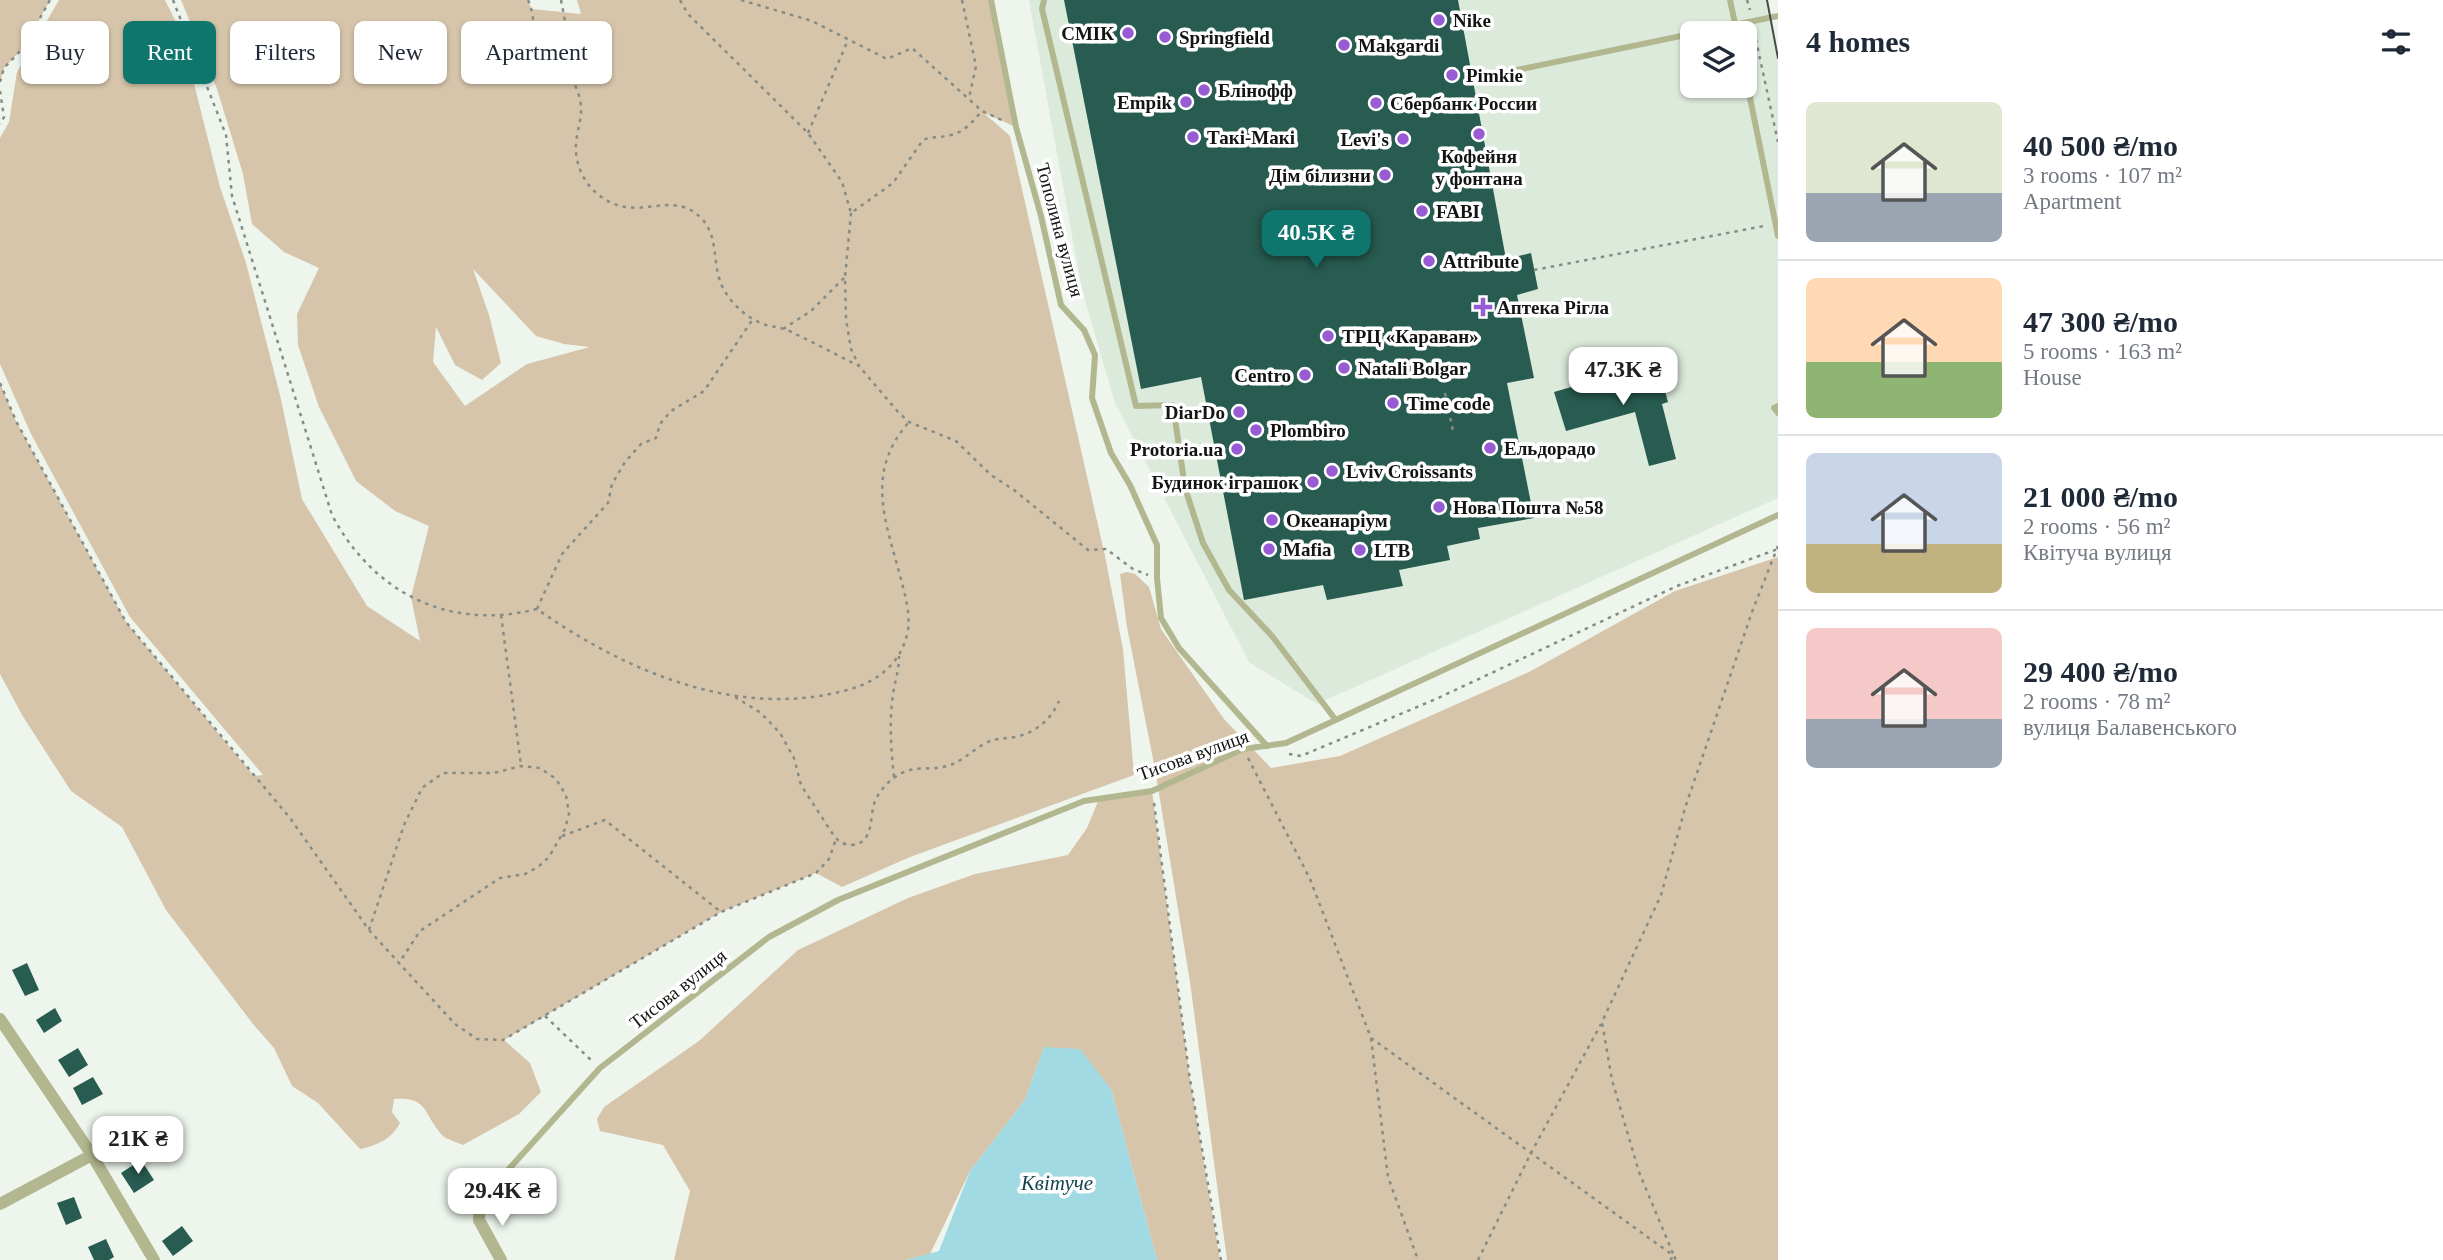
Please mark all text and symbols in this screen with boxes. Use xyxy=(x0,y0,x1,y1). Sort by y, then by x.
place label: Nike xyxy=(1453,10,1491,31)
marker: Nike xyxy=(1431,12,1447,28)
chip: Buy xyxy=(21,21,109,84)
chip: Rent xyxy=(123,21,216,84)
chip: Filters xyxy=(230,21,340,84)
chip: New xyxy=(354,21,447,84)
chip: Apartment xyxy=(461,21,612,84)
map controls xyxy=(1680,21,1757,98)
button: layers xyxy=(1680,21,1757,98)
place label: СМІК xyxy=(1061,23,1114,44)
icon: filters xyxy=(2377,23,2415,61)
marker: СМІК xyxy=(1120,25,1136,41)
text: 4 homes xyxy=(1806,25,1910,58)
place label: Springfield xyxy=(1179,27,1270,48)
marker: Springfield xyxy=(1157,29,1173,45)
place label: Makgardi xyxy=(1358,35,1439,56)
marker: Makgardi xyxy=(1336,37,1352,53)
place label: Pimkie xyxy=(1466,65,1523,86)
marker: Pimkie xyxy=(1444,67,1460,83)
place label: Блінофф xyxy=(1218,80,1293,101)
marker: Блінофф xyxy=(1196,82,1212,98)
place label: Empik xyxy=(1117,92,1172,113)
place label: Сбербанк России xyxy=(1390,93,1537,114)
marker: Empik xyxy=(1178,94,1194,110)
marker: Сбербанк России xyxy=(1368,95,1384,111)
marker: Кофейня у фонтана xyxy=(1471,126,1487,142)
place label: Такі-Макі xyxy=(1207,127,1295,148)
marker: Такі-Макі xyxy=(1185,129,1201,145)
place label: Levi's xyxy=(1340,129,1389,150)
text: 40 500 ₴/mo xyxy=(2023,129,2178,162)
icon: home xyxy=(1862,130,1946,214)
marker: Levi's xyxy=(1395,131,1411,147)
place label: Кофейня у фонтана xyxy=(1435,146,1523,189)
street label: Тополина вулиця xyxy=(1032,161,1088,299)
text: 3 rooms · 107 m² xyxy=(2023,163,2182,188)
place label: Дім білизни xyxy=(1269,165,1371,186)
marker: Дім білизни xyxy=(1377,167,1393,183)
text: Apartment xyxy=(2023,189,2121,214)
place label: FABI xyxy=(1436,201,1480,222)
marker: FABI xyxy=(1414,203,1430,219)
pin: 40.5K ₴ xyxy=(1251,210,1381,270)
text: 40.5K ₴ xyxy=(1278,220,1354,245)
place label: Attribute xyxy=(1443,251,1519,272)
marker: Attribute xyxy=(1421,253,1437,269)
place label: Аптека Рігла xyxy=(1497,297,1610,318)
marker: Аптека Рігла xyxy=(1475,299,1491,315)
text: 47 300 ₴/mo xyxy=(2023,305,2178,338)
icon: home xyxy=(1862,306,1946,390)
place label: ТРЦ «Караван» xyxy=(1342,326,1479,347)
marker: ТРЦ «Караван» xyxy=(1320,328,1336,344)
text: 5 rooms · 163 m² xyxy=(2023,339,2182,364)
pin: 47.3K ₴ xyxy=(1558,348,1688,407)
text: 47.3K ₴ xyxy=(1585,357,1661,382)
place label: Natali Bolgar xyxy=(1358,358,1468,379)
marker: Natali Bolgar xyxy=(1336,360,1352,376)
place label: Centro xyxy=(1234,365,1291,386)
text: House xyxy=(2023,365,2082,390)
marker: Centro xyxy=(1297,367,1313,383)
place label: Time code xyxy=(1407,393,1491,414)
marker: Time code xyxy=(1385,395,1401,411)
place label: DiarDo xyxy=(1165,402,1225,423)
marker: DiarDo xyxy=(1231,404,1247,420)
place label: Plombiro xyxy=(1270,420,1346,441)
marker: Plombiro xyxy=(1248,422,1264,438)
place label: Ельдорадо xyxy=(1504,438,1596,459)
place label: Protoria.ua xyxy=(1130,439,1223,460)
marker: Ельдорадо xyxy=(1482,440,1498,456)
marker: Protoria.ua xyxy=(1229,441,1245,457)
place label: Lviv Croissants xyxy=(1346,461,1473,482)
marker: Lviv Croissants xyxy=(1324,463,1340,479)
place label: Будинок іграшок xyxy=(1151,472,1299,493)
marker: Будинок іграшок xyxy=(1305,474,1321,490)
text: 21 000 ₴/mo xyxy=(2023,480,2178,513)
icon: home xyxy=(1862,481,1946,565)
place label: Нова Пошта №58 xyxy=(1453,497,1604,518)
marker: Нова Пошта №58 xyxy=(1431,499,1447,515)
place label: Океанаріум xyxy=(1286,510,1388,531)
marker: Океанаріум xyxy=(1264,512,1280,528)
text: 2 rooms · 56 m² xyxy=(2023,514,2170,539)
place label: Mafia xyxy=(1283,539,1332,560)
place label: LTB xyxy=(1374,540,1411,561)
text: Квітуча вулиця xyxy=(2023,540,2172,565)
marker: Mafia xyxy=(1261,541,1277,557)
marker: LTB xyxy=(1352,542,1368,558)
text: 29 400 ₴/mo xyxy=(2023,655,2178,688)
icon: home xyxy=(1862,656,1946,740)
text: 2 rooms · 78 m² xyxy=(2023,689,2170,714)
text: вулиця Балавенського xyxy=(2023,715,2237,740)
street label: Тисова вулиця xyxy=(1135,725,1252,785)
street label: Тисова вулиця xyxy=(626,945,731,1033)
pin: 21K ₴ xyxy=(89,1116,187,1176)
text: 21K ₴ xyxy=(108,1126,168,1151)
pin: 29.4K ₴ xyxy=(437,1168,567,1228)
water label: Квітуче xyxy=(1020,1171,1093,1195)
text: 29.4K ₴ xyxy=(464,1178,540,1203)

